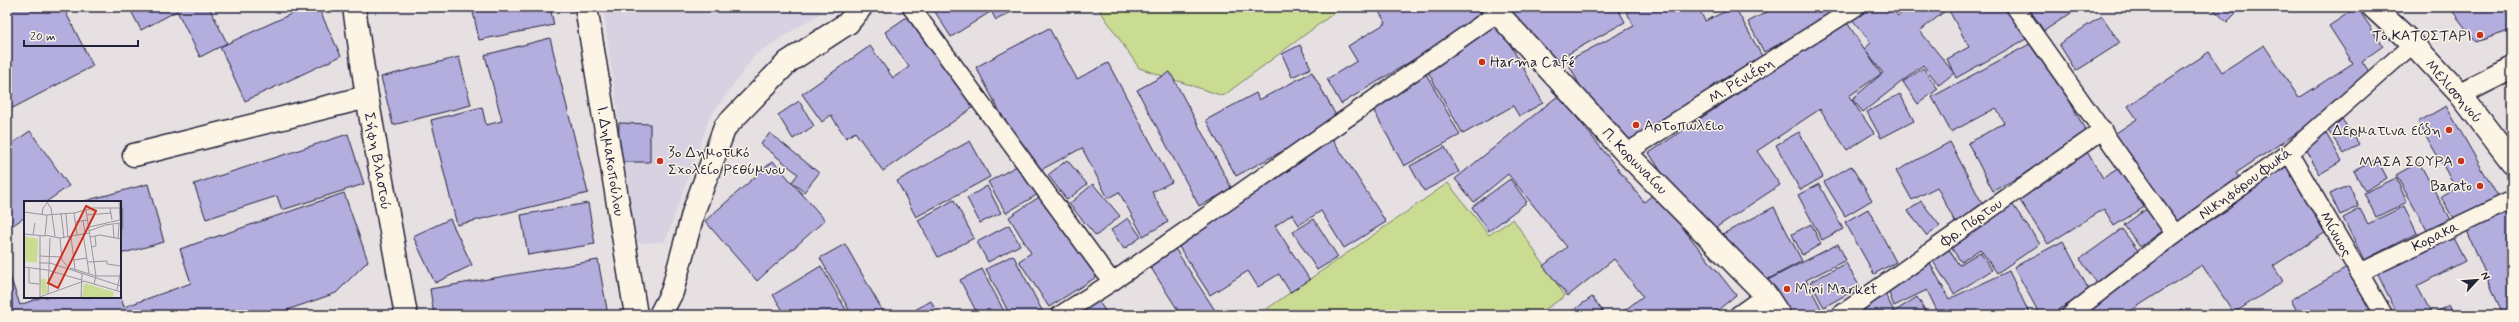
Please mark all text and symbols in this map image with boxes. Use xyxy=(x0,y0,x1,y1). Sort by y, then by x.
scale bar xyxy=(24,22,138,48)
place label: Το ΚΑΤΟΣΤΑΡΙ xyxy=(2372,26,2472,46)
text: 20 m xyxy=(30,29,56,45)
marker: Το ΚΑΤΟΣΤΑΡΙ xyxy=(2475,30,2485,40)
place label: Harma Café xyxy=(1490,53,1575,73)
street label: Μ. Ρενιέρη xyxy=(1705,53,1778,109)
street label: Μελισσηνού xyxy=(2420,56,2486,128)
marker: Harma Café xyxy=(1477,57,1487,67)
street label: Ι. Δημακοπούλου xyxy=(591,105,629,218)
street label: Σήφη Βλαστού xyxy=(359,111,395,211)
place label: Αρτοπωλειο xyxy=(1644,116,1724,136)
marker: Αρτοπωλειο xyxy=(1631,120,1641,130)
place label: Δερματινα είδη xyxy=(2332,121,2441,141)
street label: Π. Κορωναίου xyxy=(1597,124,1672,200)
marker: Δερματινα είδη xyxy=(2444,125,2454,135)
place label: 3ο Δημοτικό Σχολείο Ρεθύμνου xyxy=(668,143,785,180)
street label: Νικηφόρου Φωκά xyxy=(2195,143,2297,225)
place label: ΜΑΣΑ ΣΟΥΡΑ xyxy=(2359,152,2453,172)
marker: 3ο Δημοτικό Σχολείο Ρεθύμνου xyxy=(655,156,665,166)
marker: ΜΑΣΑ ΣΟΥΡΑ xyxy=(2456,156,2466,166)
place label: Barato xyxy=(2430,177,2472,197)
marker: Barato xyxy=(2475,181,2485,191)
street label: Φρ. Πόρτου xyxy=(1936,194,2007,252)
inset map xyxy=(24,201,121,298)
street label: Μίνωος xyxy=(2314,208,2356,261)
street label: Κoρακα xyxy=(2409,217,2463,257)
north arrow xyxy=(2457,260,2497,300)
text: N xyxy=(2477,270,2493,282)
place label: Mini Market xyxy=(1795,280,1877,300)
marker: Mini Market xyxy=(1782,284,1792,294)

